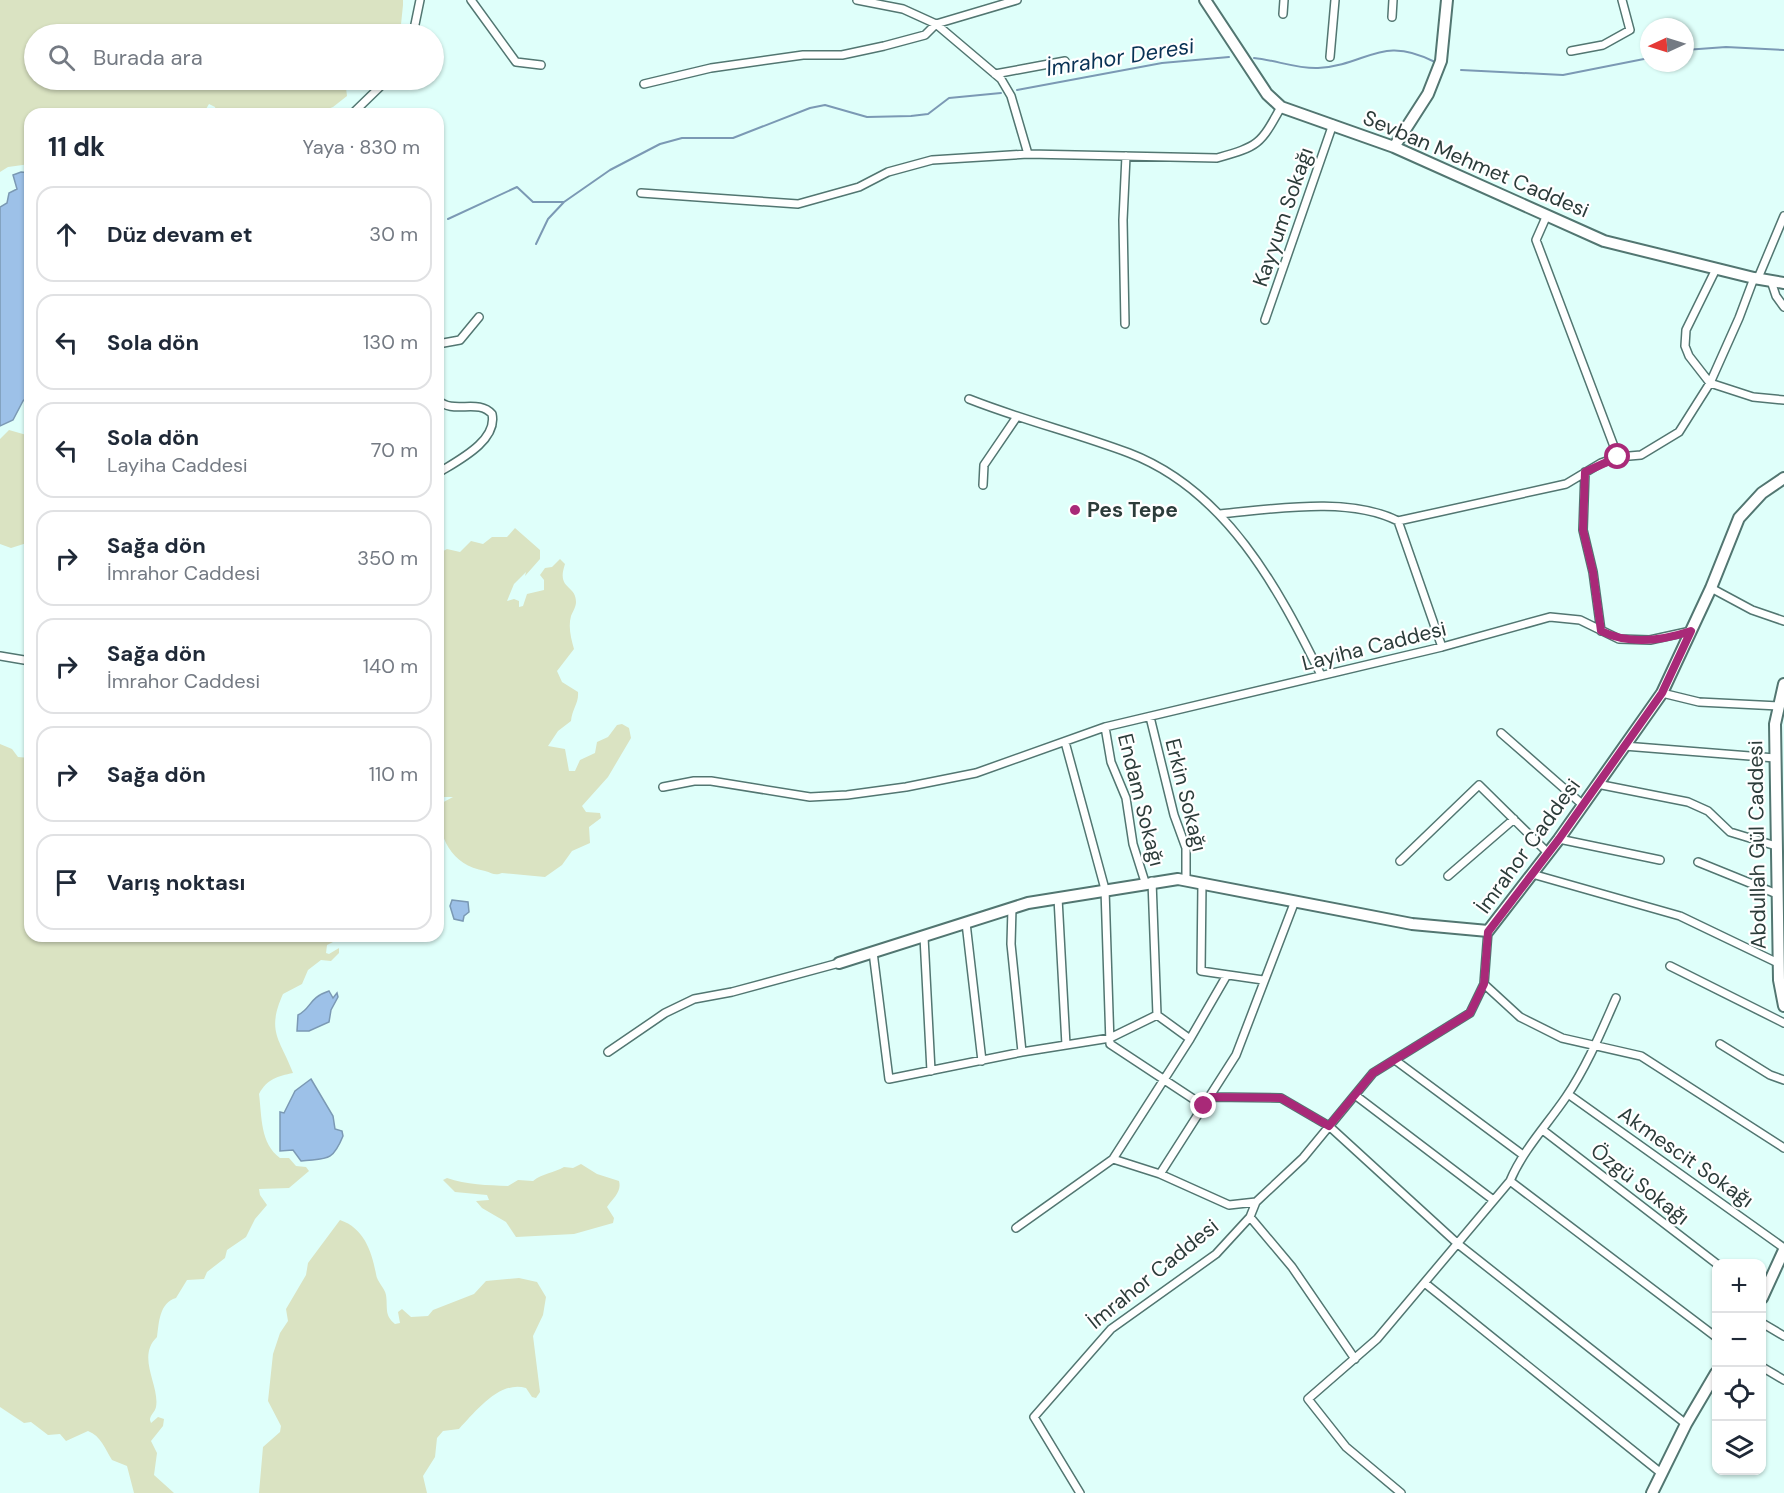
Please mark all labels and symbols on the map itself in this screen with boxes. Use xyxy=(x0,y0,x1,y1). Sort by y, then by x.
north arrow xyxy=(1640,18,1694,72)
water label: İmrahor Deresi xyxy=(1044,31,1196,83)
street label: Sevban Mehmet Caddesi xyxy=(1359,104,1593,224)
street label: Kayyum Sokağı xyxy=(1246,144,1320,290)
route start xyxy=(1604,443,1630,469)
place label: Pes Tepe xyxy=(1087,496,1178,524)
marker: Pes Tepe xyxy=(1068,503,1082,517)
street label: Layiha Caddesi xyxy=(1299,615,1449,677)
street label: Endam Sokağı xyxy=(1111,731,1171,869)
street label: Erkin Sokağı xyxy=(1158,736,1214,854)
street label: Abdullah Gül Caddesi xyxy=(1741,740,1773,950)
street label: İmrahor Caddesi xyxy=(1469,773,1587,919)
route end xyxy=(1190,1092,1216,1118)
street label: Akmescit Sokağı xyxy=(1613,1100,1759,1214)
street label: Özgü Sokağı xyxy=(1585,1137,1695,1231)
street label: İmrahor Caddesi xyxy=(1082,1213,1224,1335)

